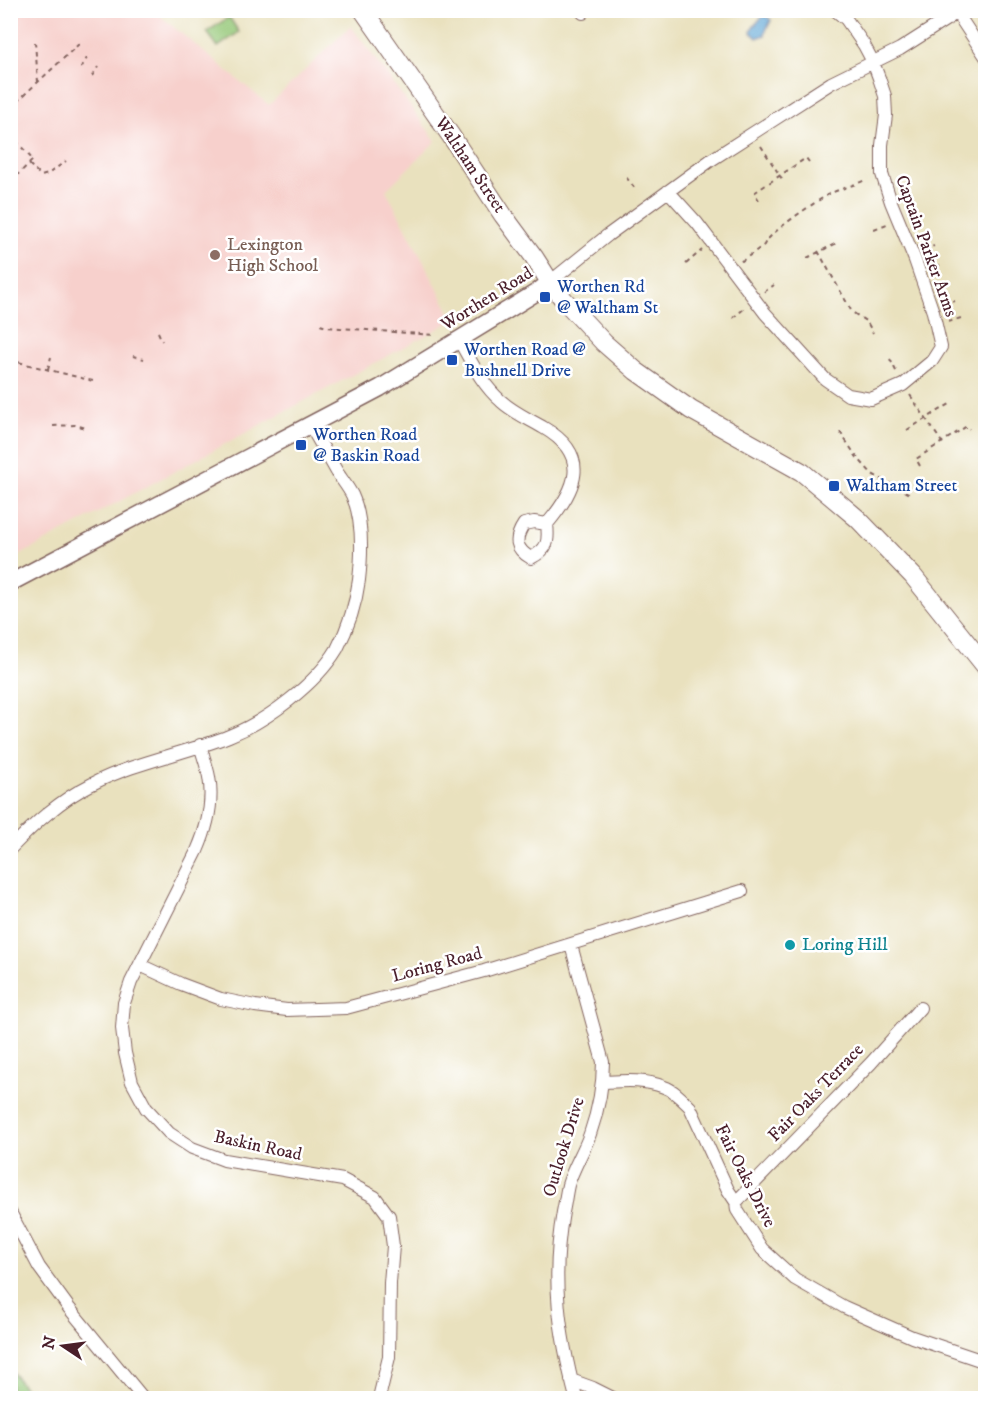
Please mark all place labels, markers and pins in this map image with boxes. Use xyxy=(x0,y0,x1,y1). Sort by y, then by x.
place label: Lexington High School xyxy=(227,234,319,277)
marker: Lexington High School xyxy=(208,248,222,262)
place label: Worthen Rd @ Waltham St xyxy=(556,276,659,319)
marker: Worthen Rd @ Waltham St xyxy=(538,290,552,304)
place label: Worthen Road @ Bushnell Drive xyxy=(463,339,586,382)
marker: Worthen Road @ Bushnell Drive xyxy=(445,353,459,367)
place label: Worthen Road @ Baskin Road xyxy=(312,424,420,467)
marker: Worthen Road @ Baskin Road xyxy=(294,438,308,452)
place label: Waltham Street xyxy=(845,475,957,497)
marker: Waltham Street xyxy=(827,479,841,493)
place label: Loring Hill xyxy=(802,934,888,956)
marker: Loring Hill xyxy=(783,938,797,952)

